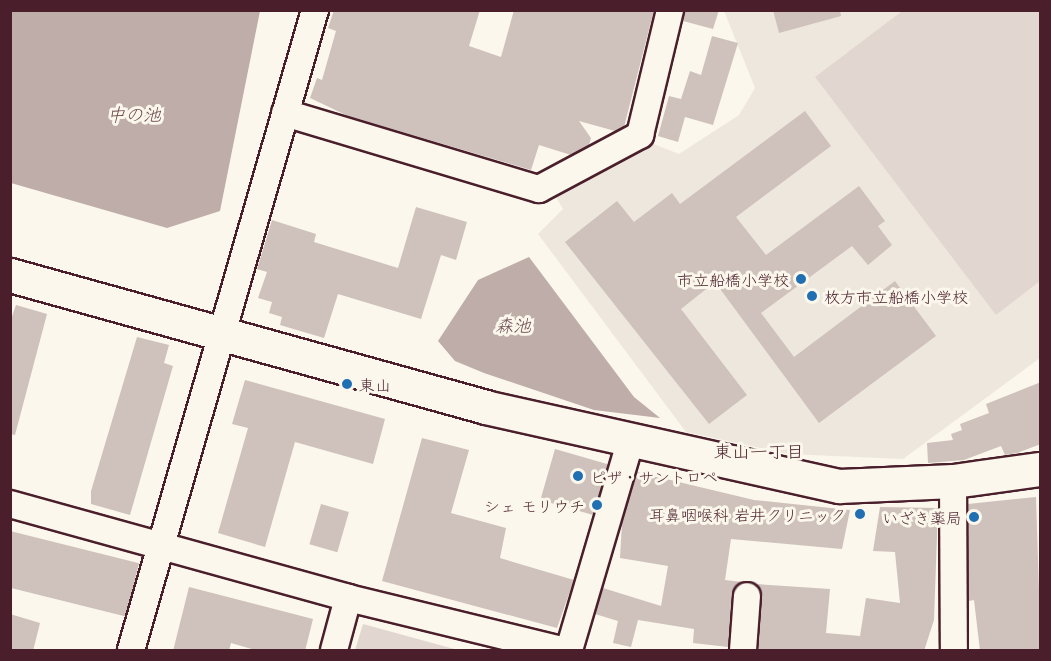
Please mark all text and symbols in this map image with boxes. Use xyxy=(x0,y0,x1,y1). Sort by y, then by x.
water label: 中の池 xyxy=(107,103,161,125)
place label: 市立船橋小学校 xyxy=(677,269,789,289)
marker: 市立船橋小学校 xyxy=(794,272,808,286)
place label: 枚方市立船橋小学校 xyxy=(824,286,968,306)
marker: 枚方市立船橋小学校 xyxy=(805,289,819,303)
water label: 森池 xyxy=(495,314,531,336)
place label: 東山 xyxy=(359,374,391,394)
marker: 東山 xyxy=(340,377,354,391)
district label: 東山一丁目 xyxy=(714,440,804,462)
place label: ピザ・サントロペ xyxy=(590,466,718,486)
marker: ピザ・サントロペ xyxy=(571,469,585,483)
place label: シェ モリウチ xyxy=(484,495,585,515)
marker: シェ モリウチ xyxy=(590,498,604,512)
place label: 耳鼻咽喉科 岩井クリニック xyxy=(649,504,846,524)
marker: 耳鼻咽喉科 岩井クリニック xyxy=(851,505,869,523)
place label: いざき薬局 xyxy=(882,507,962,527)
marker: いざき薬局 xyxy=(967,510,981,524)

